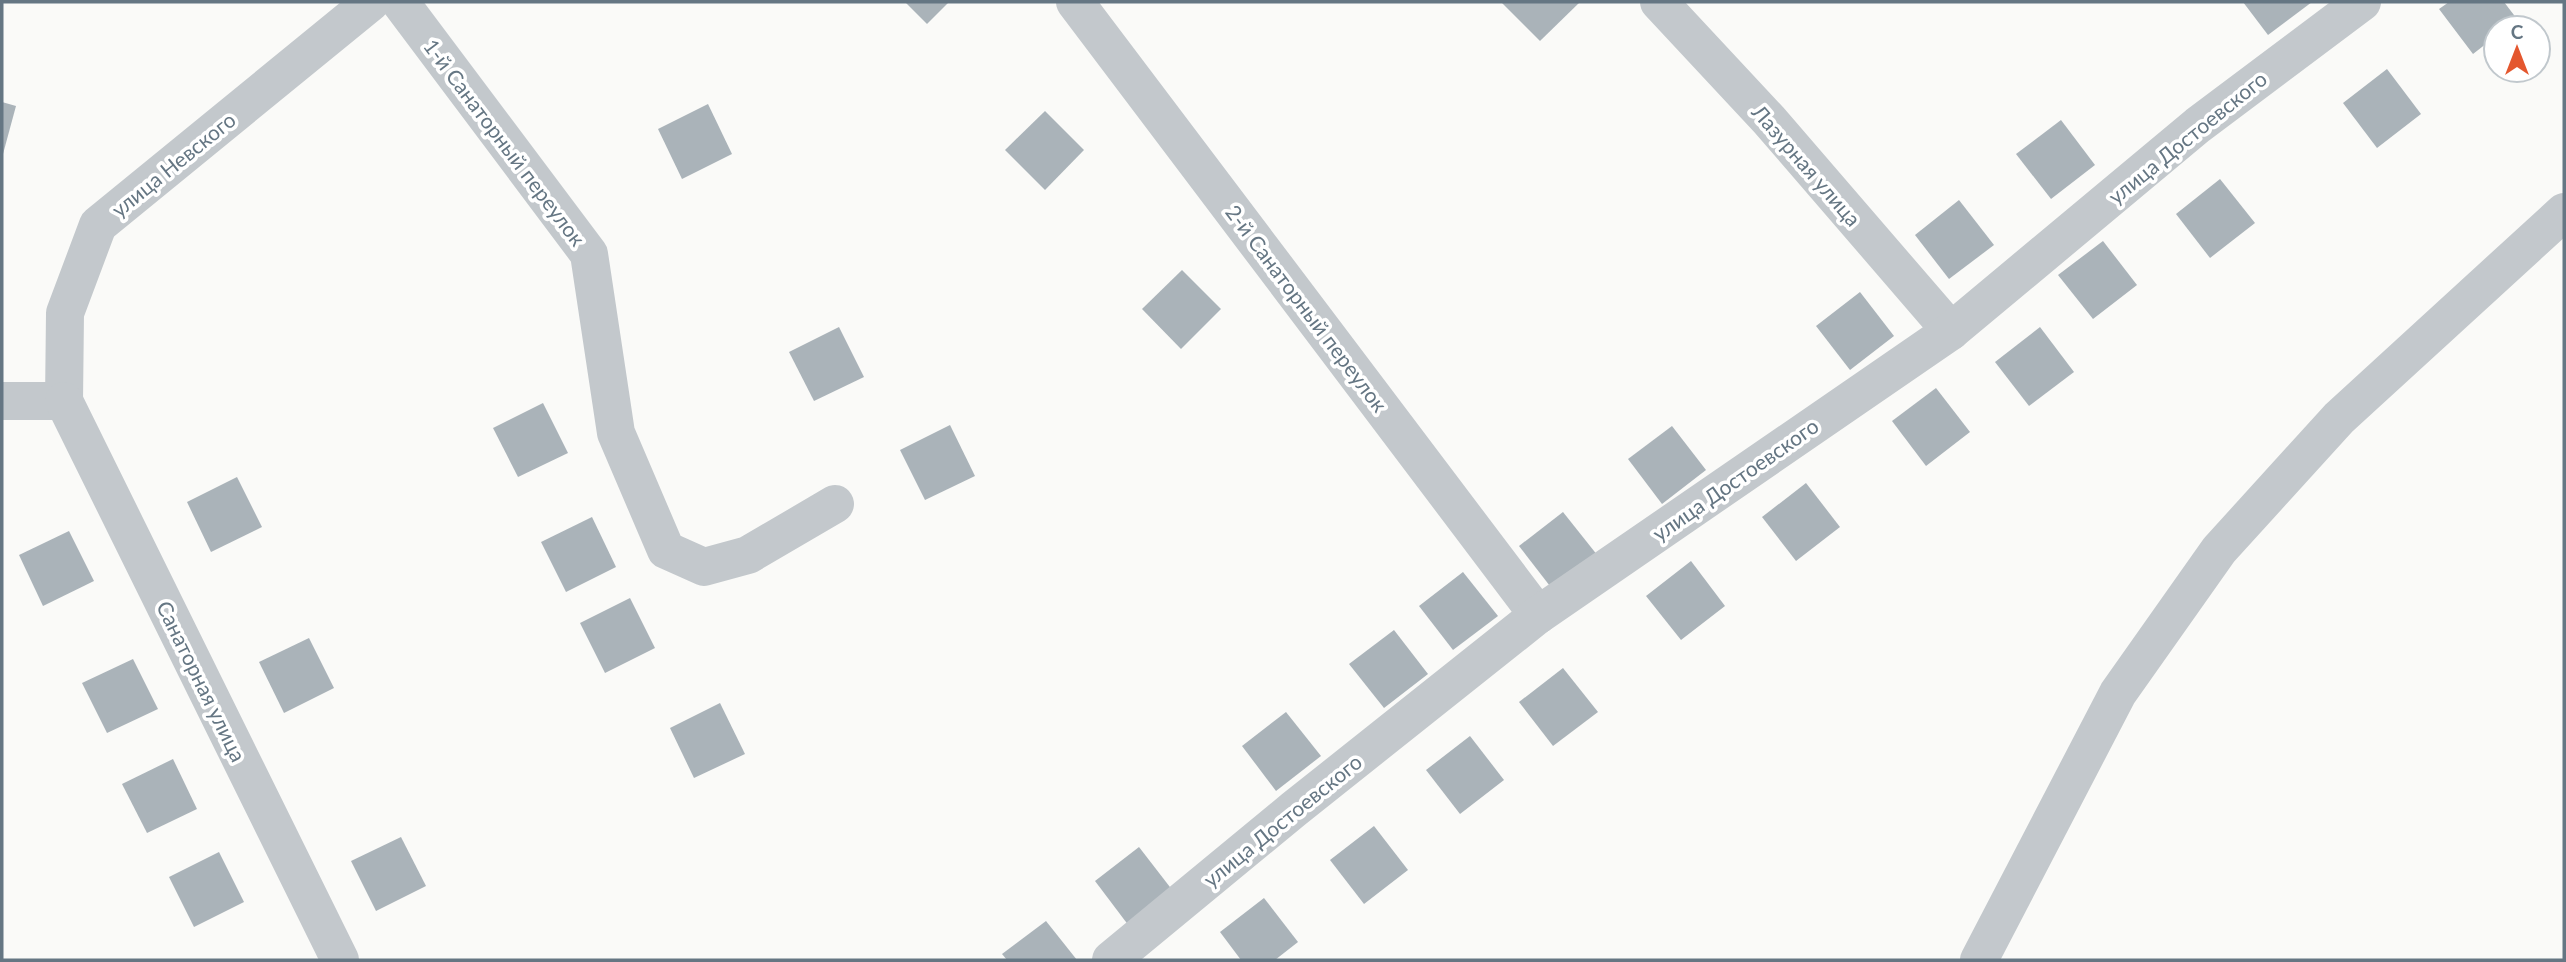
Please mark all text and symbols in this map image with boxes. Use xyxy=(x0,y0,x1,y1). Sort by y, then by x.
north arrow xyxy=(2482,14,2552,84)
text: С xyxy=(2511,20,2524,43)
street label: 1-й Санаторный переулок xyxy=(419,34,591,250)
street label: улица Достоевского xyxy=(2103,65,2271,209)
street label: Лазурная улица xyxy=(1747,99,1866,231)
street label: улица Невского xyxy=(106,106,240,222)
street label: 2-й Санаторный переулок xyxy=(1221,200,1393,416)
street label: улица Достоевского xyxy=(1647,412,1823,546)
street label: Санаторная улица xyxy=(152,597,252,765)
street label: улица Достоевского xyxy=(1198,748,1366,892)

